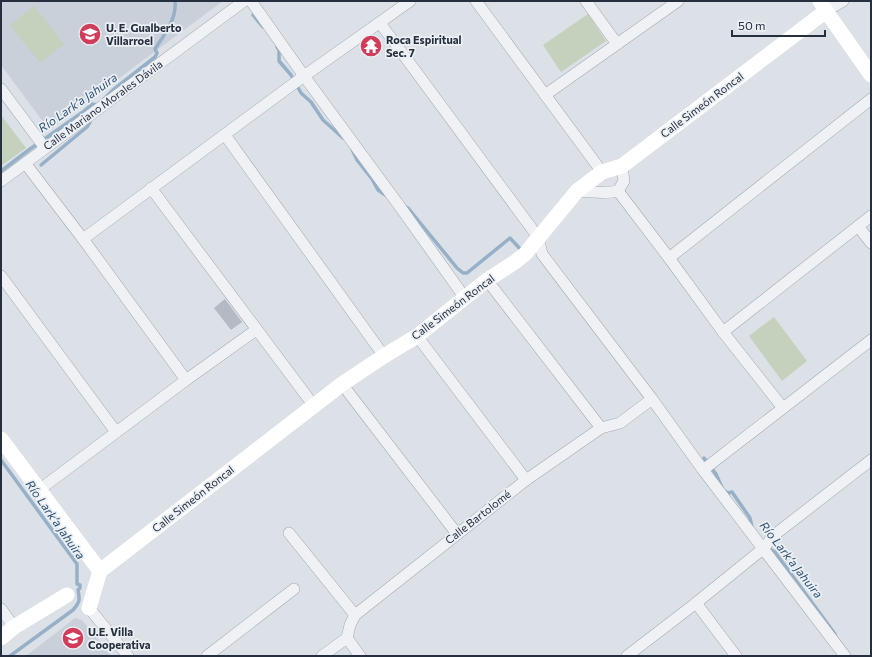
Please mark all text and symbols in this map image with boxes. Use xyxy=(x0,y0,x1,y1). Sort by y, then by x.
scale bar xyxy=(732,12,825,38)
text: 50 m xyxy=(738,18,766,32)
school or university icon: U. E. Gualberto Villarroel xyxy=(77,21,103,47)
place label: U. E. Gualberto Villarroel xyxy=(106,21,182,47)
temple icon: Roca Espiritual Sec. 7 xyxy=(358,33,384,59)
place label: Roca Espiritual Sec. 7 xyxy=(386,33,462,59)
street label: Calle Mariano Morales Dávila xyxy=(40,57,165,152)
street label: Calle Simeón Roncal xyxy=(658,69,746,140)
water label: Río Lark’a Jahuira xyxy=(35,70,120,135)
street label: Calle Simeón Roncal xyxy=(409,271,497,342)
street label: Calle Simeón Roncal xyxy=(149,463,236,535)
water label: Río Lark’a Jahuira xyxy=(23,477,88,562)
street label: Calle Bartolomé xyxy=(442,487,513,546)
water label: Río Lark’a Jahuira xyxy=(757,518,826,601)
school or university icon: U.E. Villa Cooperativa xyxy=(60,625,86,651)
place label: U.E. Villa Cooperativa xyxy=(88,625,151,651)

